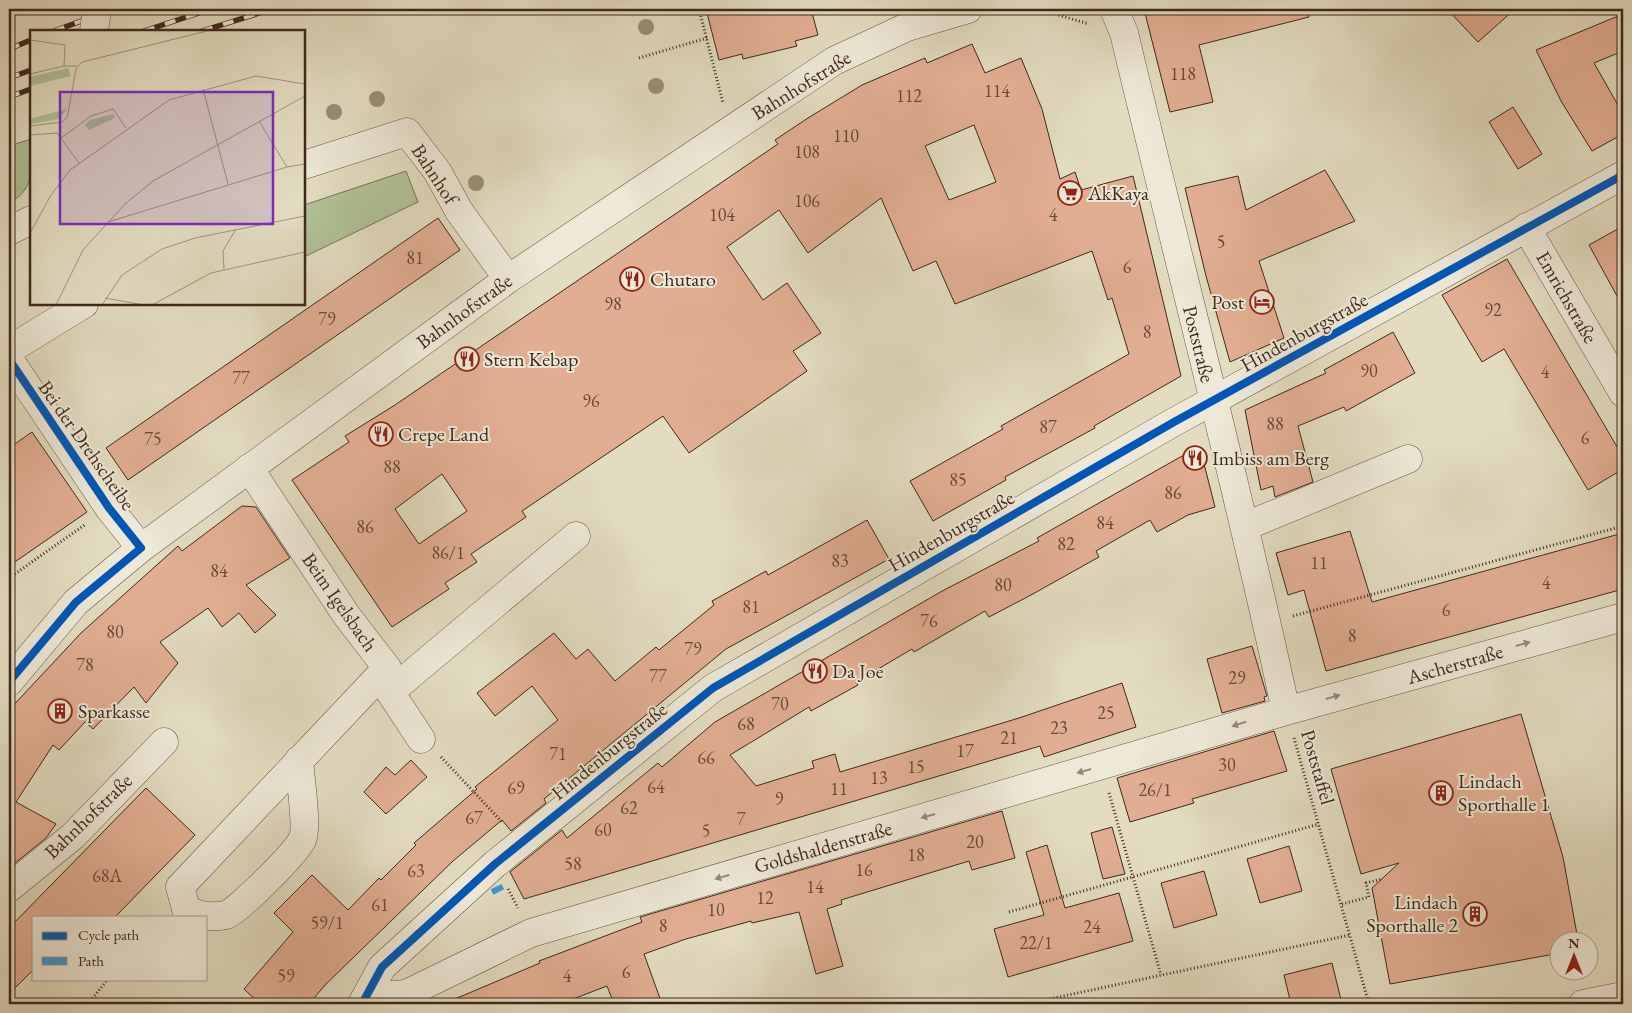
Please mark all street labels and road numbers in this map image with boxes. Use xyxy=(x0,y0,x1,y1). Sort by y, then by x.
street label: Bahnhofstraße xyxy=(746,44,856,126)
street label: Bahnhof xyxy=(406,139,466,211)
street label: Emrichstraße xyxy=(1530,246,1604,348)
street label: Bahnhofstraße xyxy=(411,267,517,355)
street label: Hindenburgstraße xyxy=(1236,286,1372,378)
street label: Poststraße xyxy=(1177,303,1221,385)
street label: Bei der Drehscheibe xyxy=(33,375,142,515)
street label: Hindenburgstraße xyxy=(883,484,1019,578)
street label: Beim Igelsbach xyxy=(296,547,384,657)
street label: Ascherstraße xyxy=(1403,638,1506,690)
street label: Hindenburgstraße xyxy=(546,696,672,806)
street label: Poststaffel xyxy=(1295,726,1341,808)
street label: Bahnhofstraße xyxy=(39,767,138,864)
street label: Goldshaldenstraße xyxy=(751,815,895,879)

